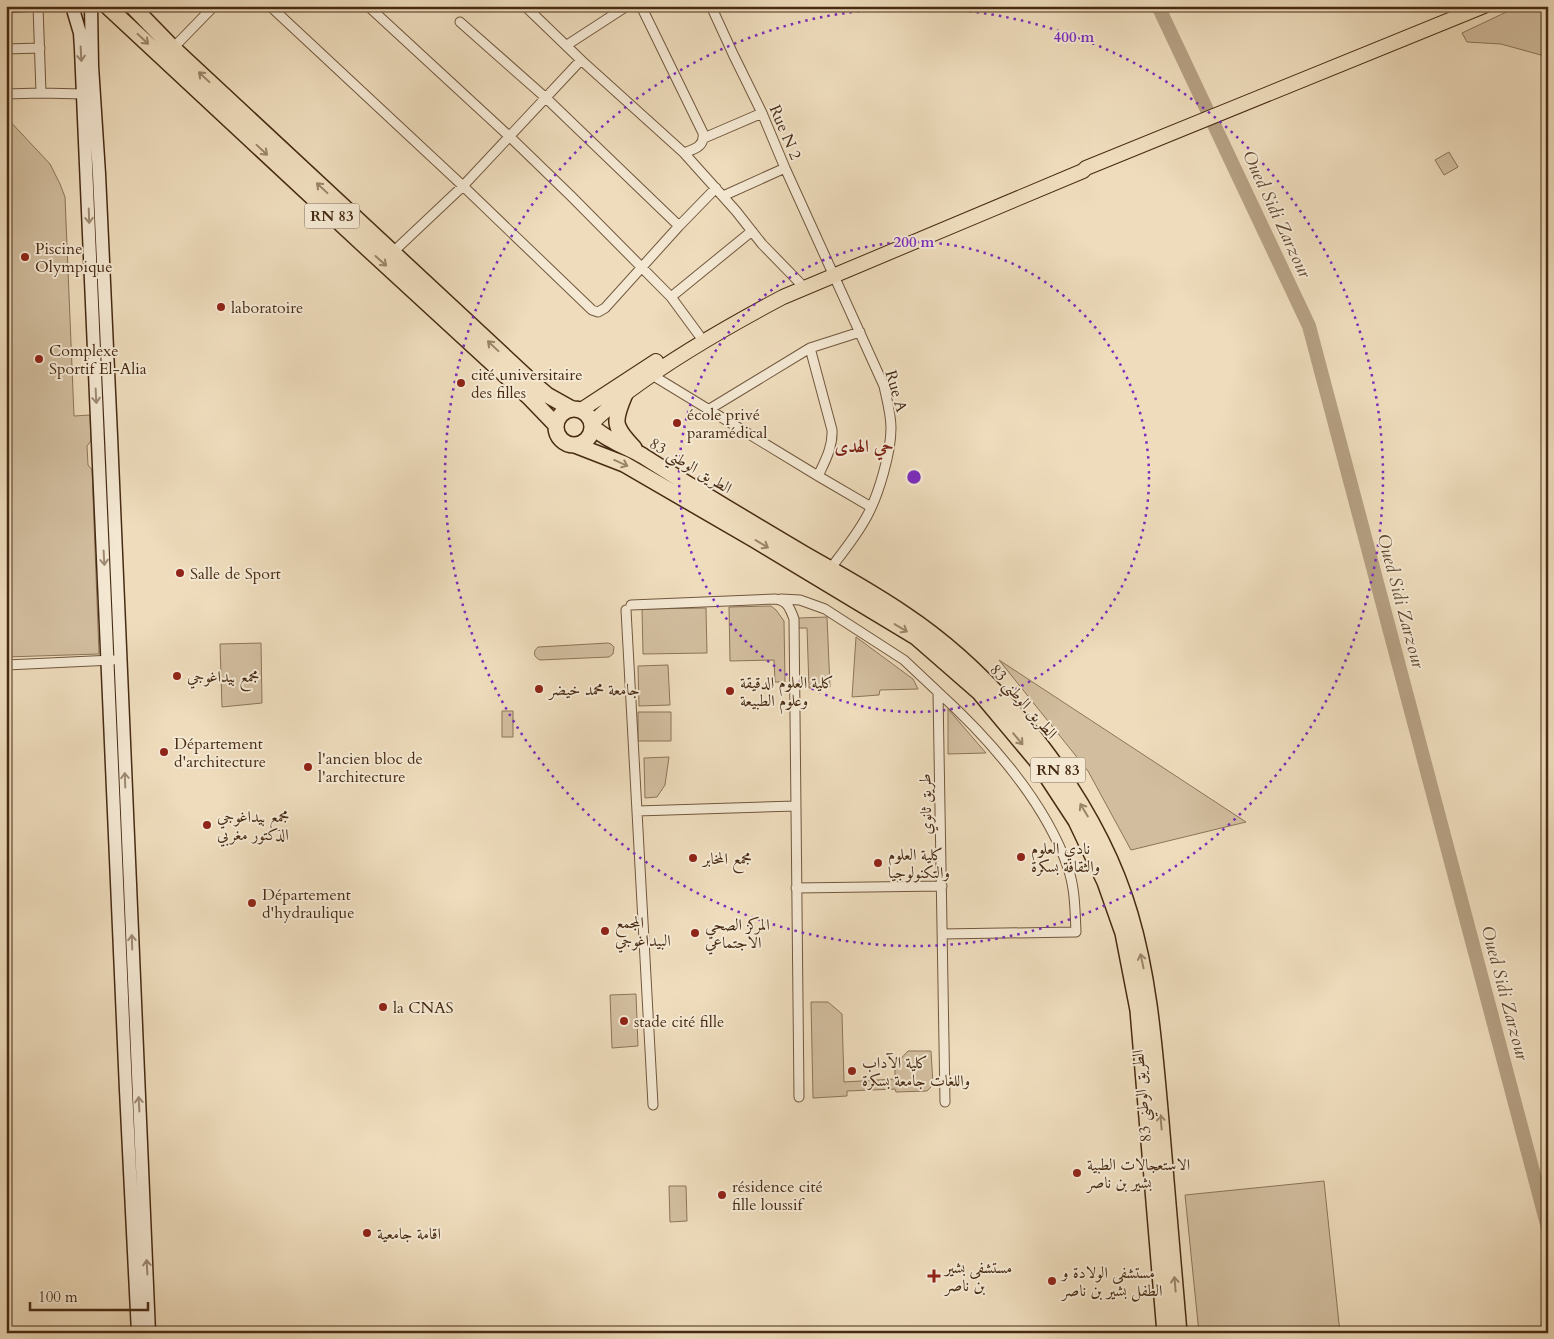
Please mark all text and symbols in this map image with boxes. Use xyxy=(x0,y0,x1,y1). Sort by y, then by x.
text: 400 m xyxy=(1054,27,1095,47)
one-way arrow xyxy=(137,33,150,45)
one-way arrow xyxy=(77,46,86,62)
one-way arrow xyxy=(197,71,210,83)
street label: Rue N 2 xyxy=(764,102,806,163)
one-way arrow xyxy=(256,144,269,156)
water label: Oued Sidi Zarzour xyxy=(1236,146,1318,283)
one-way arrow xyxy=(316,182,329,194)
road number: RN 83 xyxy=(304,204,360,228)
one-way arrow xyxy=(84,208,93,224)
text: 200 m xyxy=(894,232,935,252)
place label: Piscine Olympique xyxy=(35,238,113,278)
marker: Piscine Olympique xyxy=(19,251,31,263)
one-way arrow xyxy=(374,255,387,267)
place label: laboratoire xyxy=(231,297,303,319)
marker: laboratoire xyxy=(215,301,227,313)
place label: Complexe Sportif El-Alia xyxy=(49,340,147,380)
one-way arrow xyxy=(486,340,499,352)
marker: Complexe Sportif El-Alia xyxy=(33,353,45,365)
place label: cité universitaire des filles xyxy=(471,364,582,404)
street label: Rue A xyxy=(880,368,913,415)
marker: cité universitaire des filles xyxy=(455,377,467,389)
one-way arrow xyxy=(92,388,101,404)
place label: école privé paramédical xyxy=(687,404,767,444)
marker: école privé paramédical xyxy=(671,417,683,429)
street label: الطريق الوطني 83 xyxy=(643,433,736,503)
district label: حي الهدى xyxy=(835,434,894,461)
one-way arrow xyxy=(613,459,628,469)
centre of rings xyxy=(905,468,923,486)
water label: Oued Sidi Zarzour xyxy=(1371,531,1431,672)
one-way arrow xyxy=(754,539,768,549)
one-way arrow xyxy=(99,550,108,566)
place label: Salle de Sport xyxy=(190,563,281,585)
marker: Salle de Sport xyxy=(174,567,186,579)
one-way arrow xyxy=(893,623,907,633)
street label: الطريق الوطني 83 xyxy=(981,659,1062,747)
place label: مجمع بيداغوجي xyxy=(187,666,259,692)
marker: مجمع بيداغوجي xyxy=(171,670,183,682)
place label: كلية العلوم الدقيقة وعلوم الطبيعة xyxy=(740,672,834,715)
place label: جامعة محمد خيضر xyxy=(547,679,640,701)
marker: جامعة محمد خيضر xyxy=(533,683,545,695)
marker: كلية العلوم الدقيقة وعلوم الطبيعة xyxy=(724,685,736,697)
one-way arrow xyxy=(1013,732,1024,745)
place label: Département d'architecture xyxy=(174,733,266,773)
marker: Département d'architecture xyxy=(158,746,170,758)
place label: l'ancien bloc de l'architecture xyxy=(318,748,423,788)
road number: RN 83 xyxy=(1030,758,1086,782)
marker: l'ancien bloc de l'architecture xyxy=(302,761,314,773)
one-way arrow xyxy=(121,772,130,788)
street label: طريق ثانوي xyxy=(914,773,939,835)
one-way arrow xyxy=(1078,804,1088,818)
place label: مجمع بيداغوجي الدكتور مغربي xyxy=(217,806,289,847)
marker: مجمع بيداغوجي الدكتور مغربي xyxy=(201,819,213,831)
place label: نادي العلوم والثقافة بسكرة xyxy=(1031,838,1100,878)
place label: كلية العلوم والتكنولوجيا xyxy=(888,844,950,884)
place label: مجمع المخابر xyxy=(701,848,752,874)
marker: نادي العلوم والثقافة بسكرة xyxy=(1015,851,1027,863)
marker: مجمع المخابر xyxy=(687,852,699,864)
marker: كلية العلوم والتكنولوجيا xyxy=(872,857,884,869)
place label: Département d'hydraulique xyxy=(262,884,355,924)
marker: Département d'hydraulique xyxy=(246,897,258,909)
place label: المجمع البيداغوجي xyxy=(615,912,671,953)
place label: المركز الصحي الاجتماعي xyxy=(705,914,770,955)
water label: Oued Sidi Zarzour xyxy=(1475,923,1535,1064)
marker: المجمع البيداغوجي xyxy=(599,925,611,937)
marker: المركز الصحي الاجتماعي xyxy=(689,927,701,939)
one-way arrow xyxy=(127,934,137,950)
one-way arrow xyxy=(1137,953,1146,969)
place label: la CNAS xyxy=(393,997,454,1019)
marker: la CNAS xyxy=(377,1001,389,1013)
place label: stade cité fille xyxy=(634,1011,724,1033)
marker: stade cité fille xyxy=(618,1015,630,1027)
street label: الطريق الوطني 83 xyxy=(1127,1048,1161,1143)
place label: كلية الآداب واللغات جامعة بسكرة xyxy=(862,1052,970,1092)
marker: كلية الآداب واللغات جامعة بسكرة xyxy=(846,1065,858,1077)
one-way arrow xyxy=(134,1096,144,1112)
one-way arrow xyxy=(1157,1115,1166,1131)
place label: الاستعجالات الطبية بشير بن ناصر xyxy=(1085,1154,1190,1194)
marker: الاستعجالات الطبية بشير بن ناصر xyxy=(1071,1167,1083,1179)
place label: résidence cité fille loussif xyxy=(732,1176,823,1216)
marker: résidence cité fille loussif xyxy=(716,1189,728,1201)
place label: اقامة جامعية xyxy=(377,1223,441,1245)
marker: اقامة جامعية xyxy=(361,1227,373,1239)
place label: مستشفى بشير بن ناصر xyxy=(943,1257,1012,1297)
one-way arrow xyxy=(142,1259,151,1275)
place label: مستشفى الولادة و الطفل بشير بن ناصر xyxy=(1060,1262,1163,1302)
marker: مستشفى بشير بن ناصر xyxy=(927,1269,941,1283)
marker: مستشفى الولادة و الطفل بشير بن ناصر xyxy=(1046,1275,1058,1287)
one-way arrow xyxy=(1171,1276,1180,1292)
scale bar xyxy=(30,1279,148,1311)
text: 100 m xyxy=(38,1287,78,1307)

